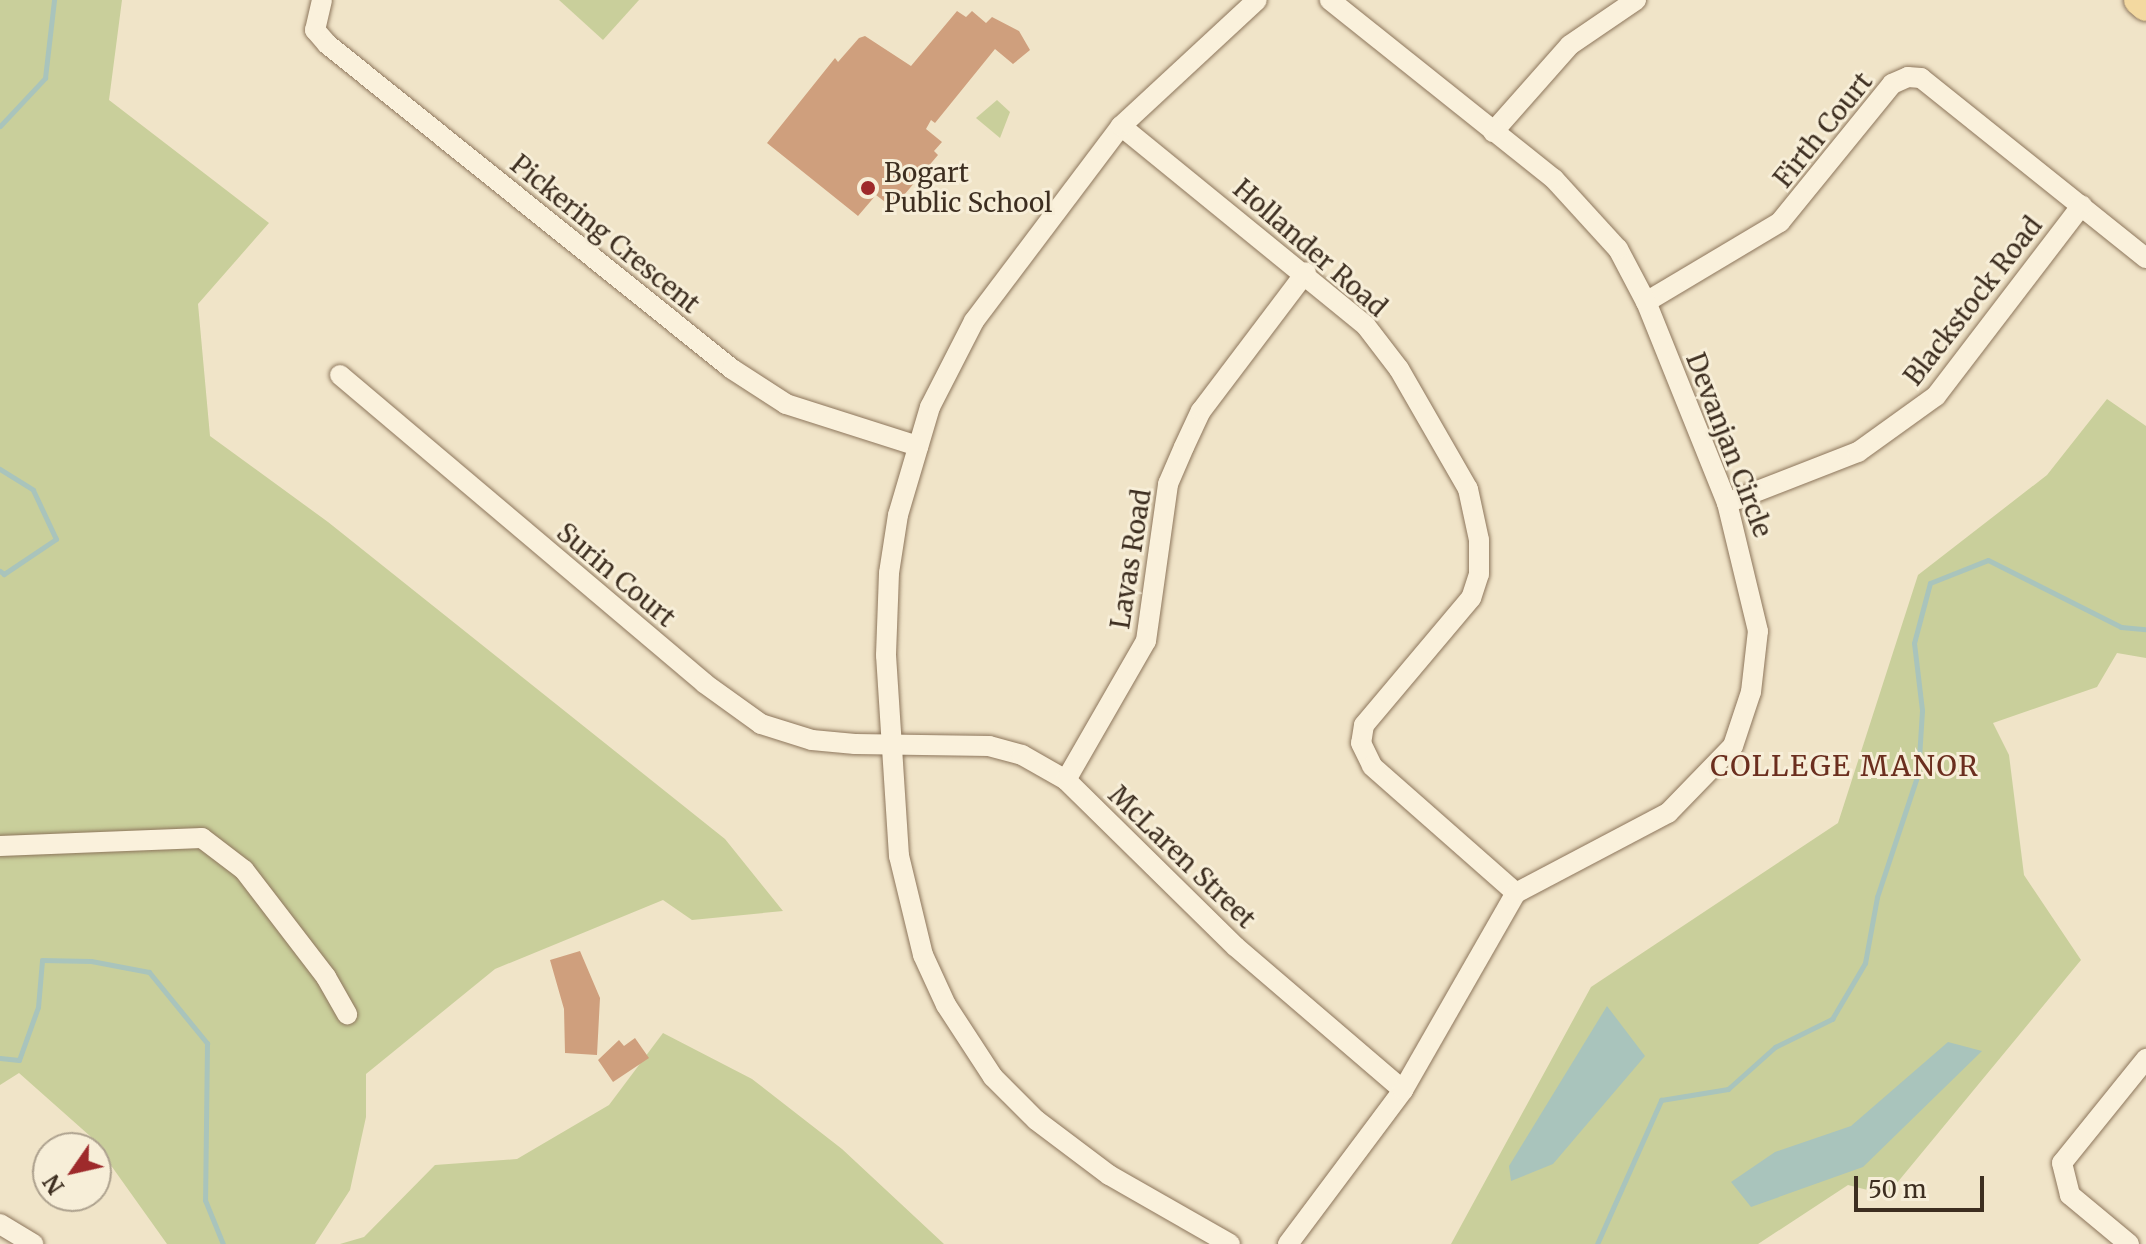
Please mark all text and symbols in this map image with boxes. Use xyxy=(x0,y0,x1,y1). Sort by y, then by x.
street label: Firth Court xyxy=(1767,66,1879,194)
street label: Pickering Crescent xyxy=(504,148,706,320)
place label: Bogart Public School xyxy=(884,157,1052,218)
street label: Hollander Road xyxy=(1227,173,1393,323)
marker: Bogart Public School xyxy=(859,179,877,197)
street label: Blackstock Road xyxy=(1897,210,2049,392)
street label: Devanjan Circle xyxy=(1680,348,1778,542)
street label: Lavas Road xyxy=(1105,487,1157,631)
street label: Surin Court xyxy=(551,517,681,633)
district label: COLLEGE MANOR xyxy=(1710,749,1980,783)
street label: McLaren Street xyxy=(1102,779,1262,935)
north arrow xyxy=(32,1132,112,1212)
scale bar xyxy=(1858,1160,1988,1210)
text: N xyxy=(37,1169,70,1199)
text: 50 m xyxy=(1868,1174,1927,1205)

